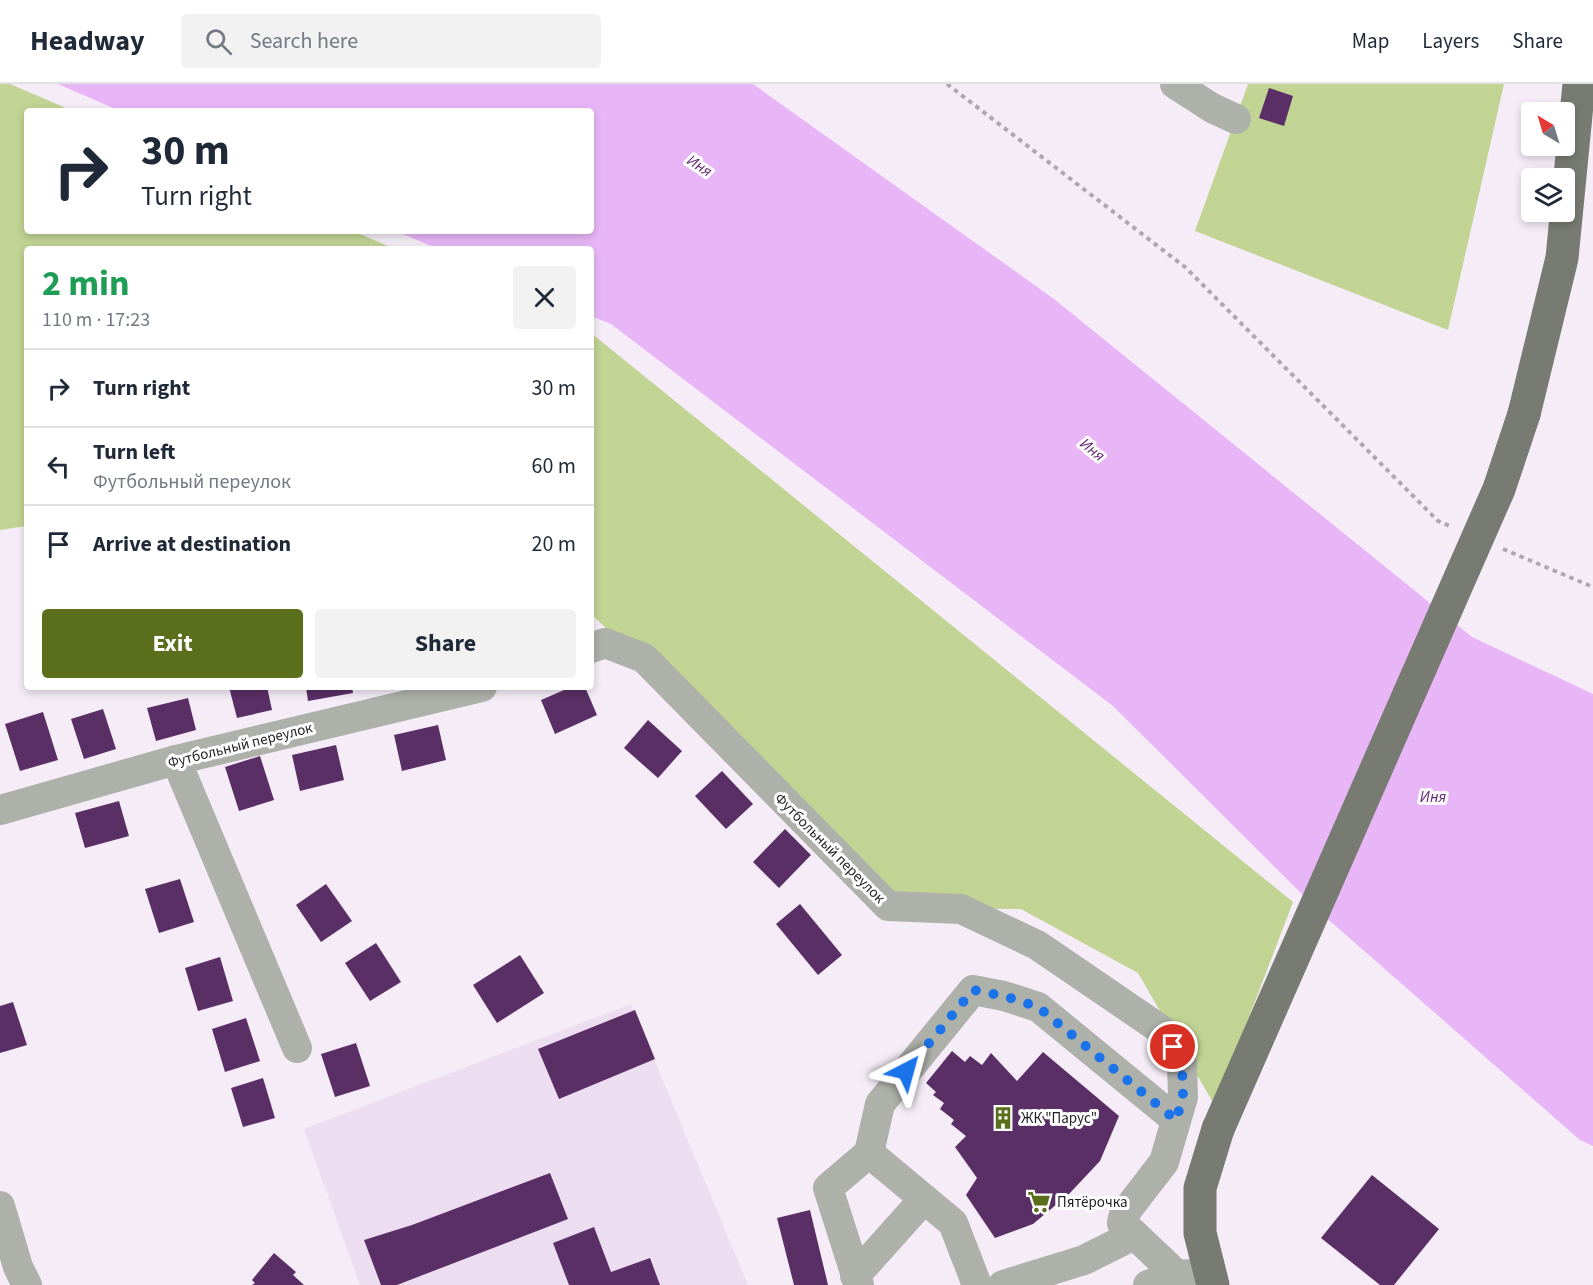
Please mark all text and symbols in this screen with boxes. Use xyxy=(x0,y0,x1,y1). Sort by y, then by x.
search box xyxy=(181,14,601,68)
text: Headway xyxy=(30,21,145,61)
icon: search xyxy=(202,25,235,58)
text: Search here xyxy=(250,25,358,57)
text: Map xyxy=(1352,26,1389,56)
text: Layers xyxy=(1422,26,1479,56)
text: Share xyxy=(1512,26,1563,56)
north arrow xyxy=(1521,102,1575,156)
map controls xyxy=(1521,102,1575,222)
text: 30 m xyxy=(141,121,230,181)
icon: right xyxy=(42,132,120,210)
water label: Иня xyxy=(682,149,717,182)
button: layers xyxy=(1521,168,1575,222)
text: Turn right xyxy=(141,177,252,216)
text: 2 min xyxy=(42,258,130,309)
button: close xyxy=(513,266,576,329)
text: 110 m · 17:23 xyxy=(42,306,150,334)
icon: right xyxy=(42,372,75,405)
text: Turn right xyxy=(93,372,190,404)
text: 30 m xyxy=(531,372,576,404)
water label: Иня xyxy=(1075,433,1110,467)
text: Turn left xyxy=(93,436,175,468)
icon: left xyxy=(42,450,75,483)
text: 60 m xyxy=(531,450,576,482)
text: Футбольный переулок xyxy=(93,468,291,496)
icon: arrive xyxy=(42,528,75,561)
text: Arrive at destination xyxy=(93,528,291,560)
text: 20 m xyxy=(531,528,576,560)
button: Exit xyxy=(42,609,303,678)
button: Share xyxy=(315,609,576,678)
street label: Футбольный переулок xyxy=(166,717,315,774)
water label: Иня xyxy=(1420,786,1446,808)
street label: Футбольный переулок xyxy=(770,788,890,909)
pin xyxy=(1147,1021,1198,1072)
icon: arrive xyxy=(1156,1030,1189,1063)
position arrow xyxy=(874,1039,938,1103)
building icon: ЖК "Парус" xyxy=(990,1105,1016,1131)
place label: ЖК "Парус" xyxy=(1021,1108,1097,1129)
supermarket icon: Пятёрочка xyxy=(1026,1189,1052,1215)
place label: Пятёрочка xyxy=(1057,1192,1128,1213)

